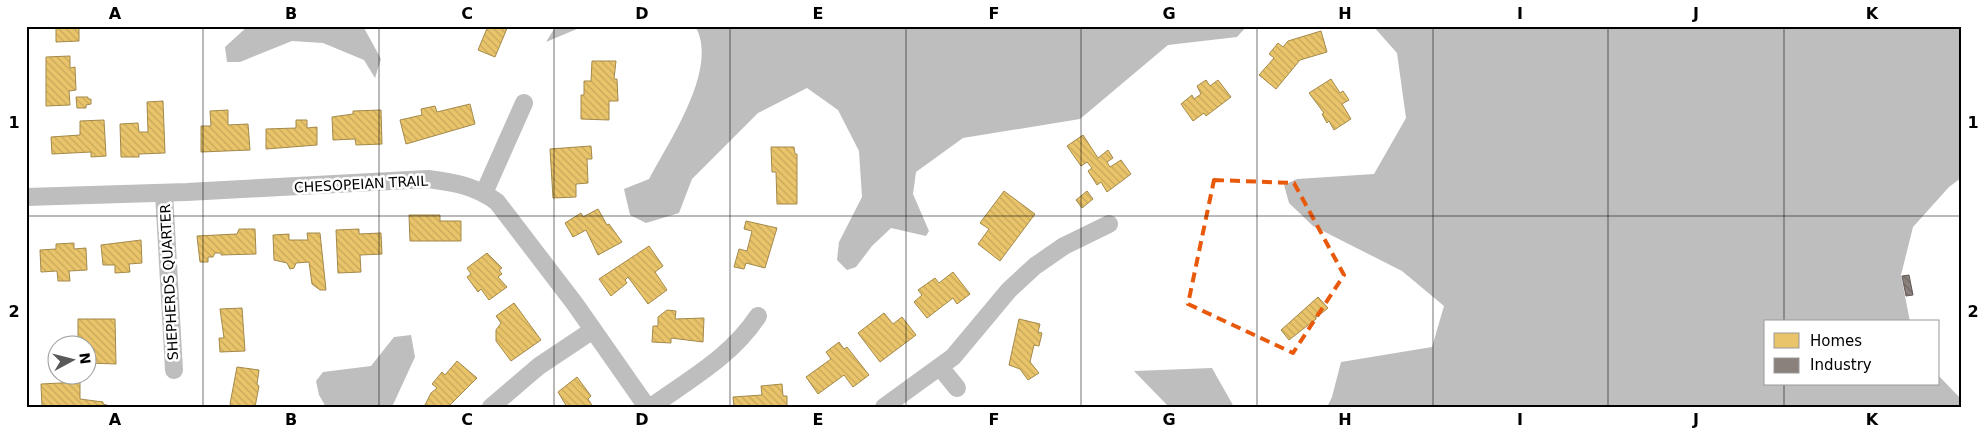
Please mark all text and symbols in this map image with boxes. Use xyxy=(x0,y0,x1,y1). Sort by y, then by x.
text: A xyxy=(109,4,122,23)
text: B xyxy=(285,4,297,23)
text: C xyxy=(461,4,473,23)
text: D xyxy=(635,4,649,23)
text: E xyxy=(813,4,823,23)
text: F xyxy=(989,4,999,23)
text: G xyxy=(1162,4,1176,23)
text: H xyxy=(1338,4,1352,23)
text: I xyxy=(1517,4,1523,23)
text: J xyxy=(1692,4,1699,23)
text: K xyxy=(1866,4,1879,23)
text: 1 xyxy=(8,113,20,132)
text: 1 xyxy=(1967,113,1979,132)
street label: CHESOPEIAN TRAIL xyxy=(294,172,429,196)
street label: SHEPHERDS QUARTER xyxy=(157,203,181,361)
text: 2 xyxy=(8,302,20,321)
text: 2 xyxy=(1967,302,1979,321)
legend xyxy=(1764,320,1940,386)
text: Homes xyxy=(1810,332,1862,350)
north arrow xyxy=(48,336,98,386)
text: N xyxy=(76,352,94,365)
text: Industry xyxy=(1810,356,1872,374)
text: A xyxy=(109,410,122,429)
text: B xyxy=(285,410,297,429)
text: C xyxy=(461,410,473,429)
text: D xyxy=(635,410,649,429)
text: E xyxy=(813,410,823,429)
text: F xyxy=(989,410,999,429)
text: G xyxy=(1162,410,1176,429)
text: H xyxy=(1338,410,1352,429)
text: I xyxy=(1517,410,1523,429)
text: J xyxy=(1692,410,1699,429)
text: K xyxy=(1866,410,1879,429)

